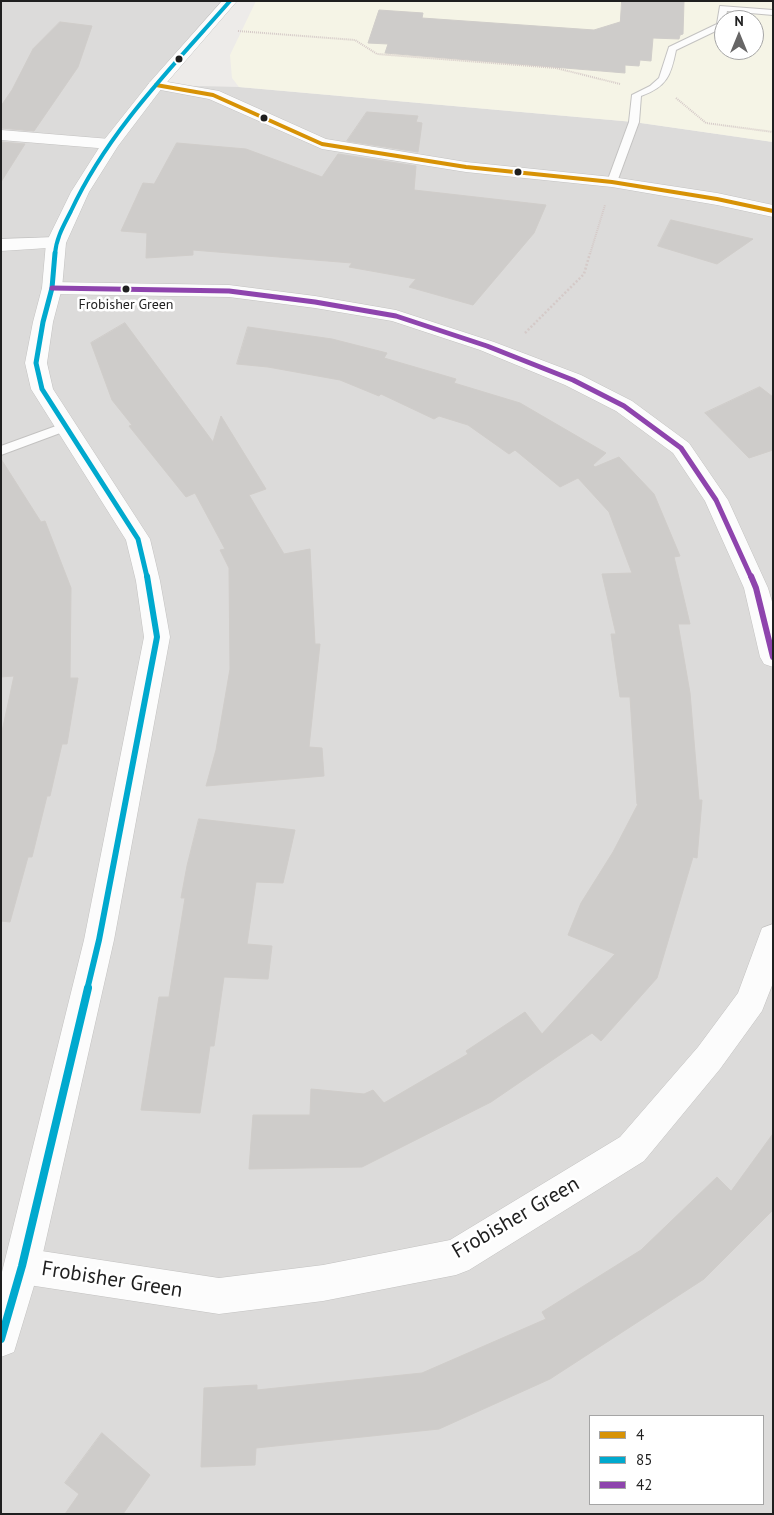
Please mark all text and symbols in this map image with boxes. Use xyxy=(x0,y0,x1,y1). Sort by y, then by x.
north arrow xyxy=(714,10,764,60)
text: N xyxy=(734,12,744,30)
unlabelled marker xyxy=(174,54,184,64)
unlabelled marker xyxy=(259,113,269,123)
unlabelled marker xyxy=(513,167,523,177)
marker: Frobisher Green xyxy=(121,284,131,294)
place label: Frobisher Green xyxy=(78,297,174,313)
street label: Frobisher Green xyxy=(448,1171,584,1265)
street label: Frobisher Green xyxy=(40,1256,184,1304)
legend xyxy=(589,1415,764,1505)
text: 4 xyxy=(636,1425,644,1444)
text: 85 xyxy=(636,1450,652,1469)
text: 42 xyxy=(636,1475,652,1494)

